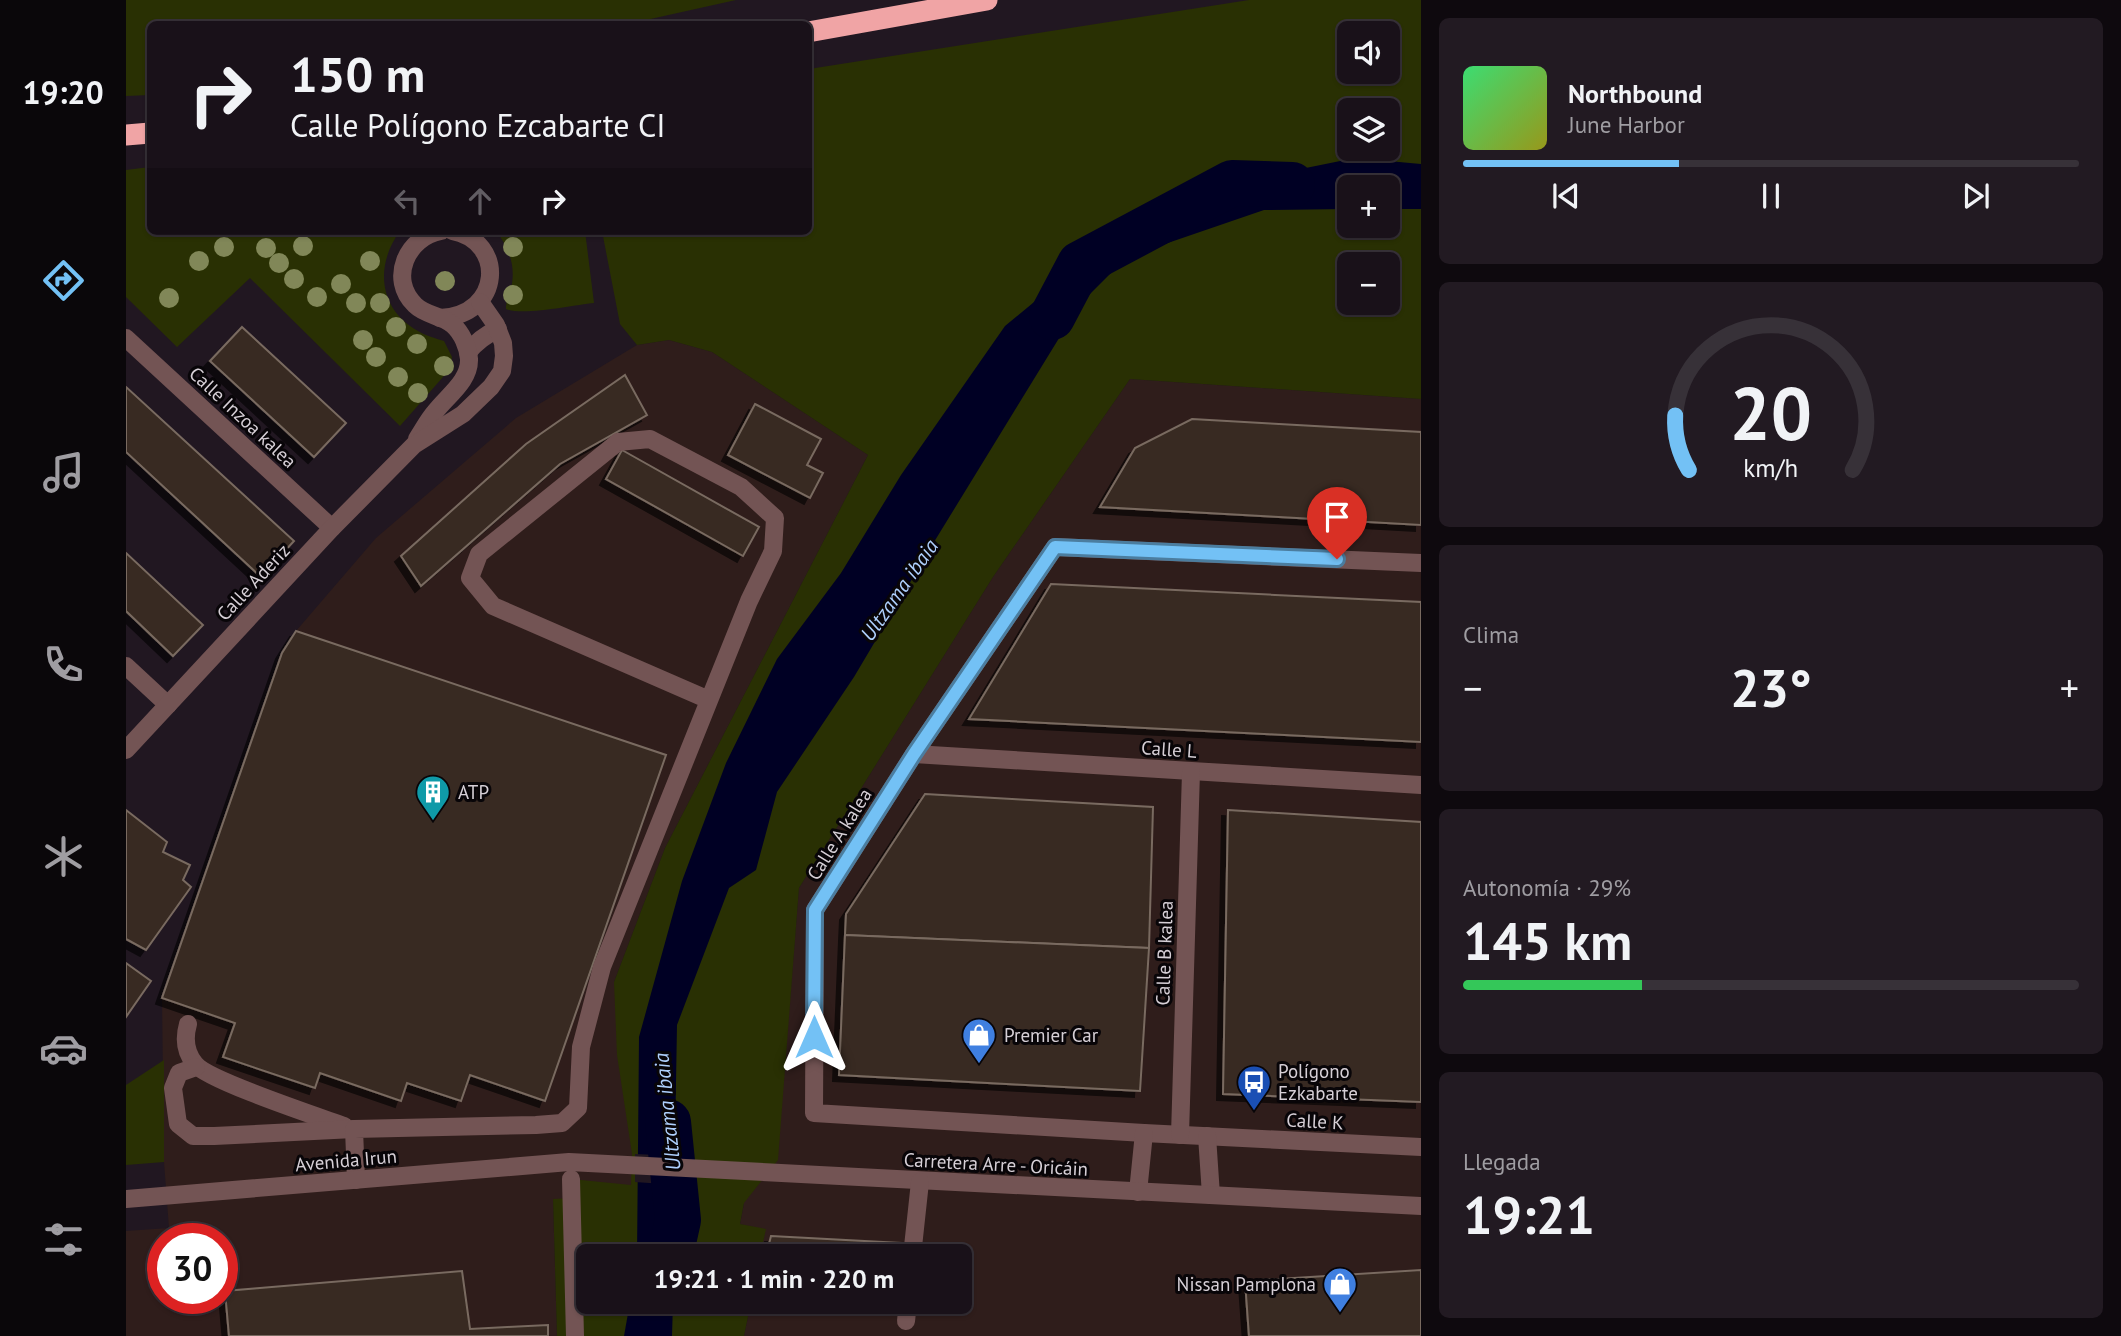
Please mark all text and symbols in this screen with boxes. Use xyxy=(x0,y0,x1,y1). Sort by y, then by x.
map controls xyxy=(1337,21,1400,315)
button: sound xyxy=(1337,21,1400,84)
text: 150 m xyxy=(290,42,425,106)
icon: right xyxy=(175,49,266,140)
text: 19:20 xyxy=(22,71,104,113)
text: Northbound xyxy=(1568,77,1702,110)
button: layers xyxy=(1337,98,1400,161)
text: Calle Polígono Ezcabarte CI xyxy=(290,104,666,146)
text: June Harbor xyxy=(1568,110,1685,139)
button: + xyxy=(1337,175,1400,238)
icon: previous xyxy=(1547,177,1585,215)
icon: pause xyxy=(1752,177,1790,215)
icon: next xyxy=(1957,177,1995,215)
icon: left xyxy=(388,182,426,220)
icon: ahead xyxy=(461,182,499,220)
icon: right xyxy=(534,182,572,220)
button: − xyxy=(1337,252,1400,315)
icon: directions xyxy=(39,256,88,305)
street label: Calle Inzoa kalea xyxy=(184,361,302,473)
text: 20 xyxy=(1730,367,1812,461)
icon: music xyxy=(39,448,88,497)
text: km/h xyxy=(1744,452,1798,484)
pin xyxy=(1307,487,1367,559)
icon: arrive xyxy=(1318,498,1356,536)
water label: Ultzama ibaia xyxy=(854,533,944,646)
street label: Calle Aderiz xyxy=(211,539,295,625)
text: Clima xyxy=(1463,620,1519,649)
icon: phone xyxy=(39,640,88,689)
text: 23° xyxy=(1730,654,1812,721)
text: − xyxy=(1463,663,1482,712)
text: + xyxy=(2060,663,2079,712)
street label: Calle L xyxy=(1140,735,1198,763)
building icon: ATP xyxy=(414,773,452,822)
place label: ATP xyxy=(458,780,489,804)
street label: Calle A kalea xyxy=(801,784,877,884)
icon: climate xyxy=(39,832,88,881)
text: Autonomía · 29% xyxy=(1463,873,1631,902)
street label: Calle B kalea xyxy=(1150,900,1178,1006)
text: 145 km xyxy=(1463,907,1632,974)
position arrow xyxy=(777,1000,851,1074)
shop icon: Premier Car xyxy=(960,1016,998,1065)
place label: Premier Car xyxy=(1004,1023,1099,1047)
icon: car xyxy=(39,1024,88,1073)
water label: Ultzama ibaia xyxy=(647,1051,687,1172)
place label: Polígono Ezkabarte xyxy=(1278,1059,1358,1105)
bus stop icon: Polígono Ezkabarte xyxy=(1235,1063,1273,1112)
street label: Calle K xyxy=(1286,1108,1344,1134)
street label: Avenida Irun xyxy=(294,1144,398,1176)
street label: Carretera Arre - Oricáin xyxy=(903,1147,1089,1181)
text: Llegada xyxy=(1463,1147,1541,1176)
text: 19:21 xyxy=(1463,1181,1595,1248)
icon: filters xyxy=(39,1215,88,1264)
speed limit sign: 30 xyxy=(147,1223,238,1314)
text: 19:21 · 1 min · 220 m xyxy=(654,1262,894,1295)
shop icon: Nissan Pamplona xyxy=(1321,1265,1359,1314)
place label: Nissan Pamplona xyxy=(1177,1272,1316,1296)

